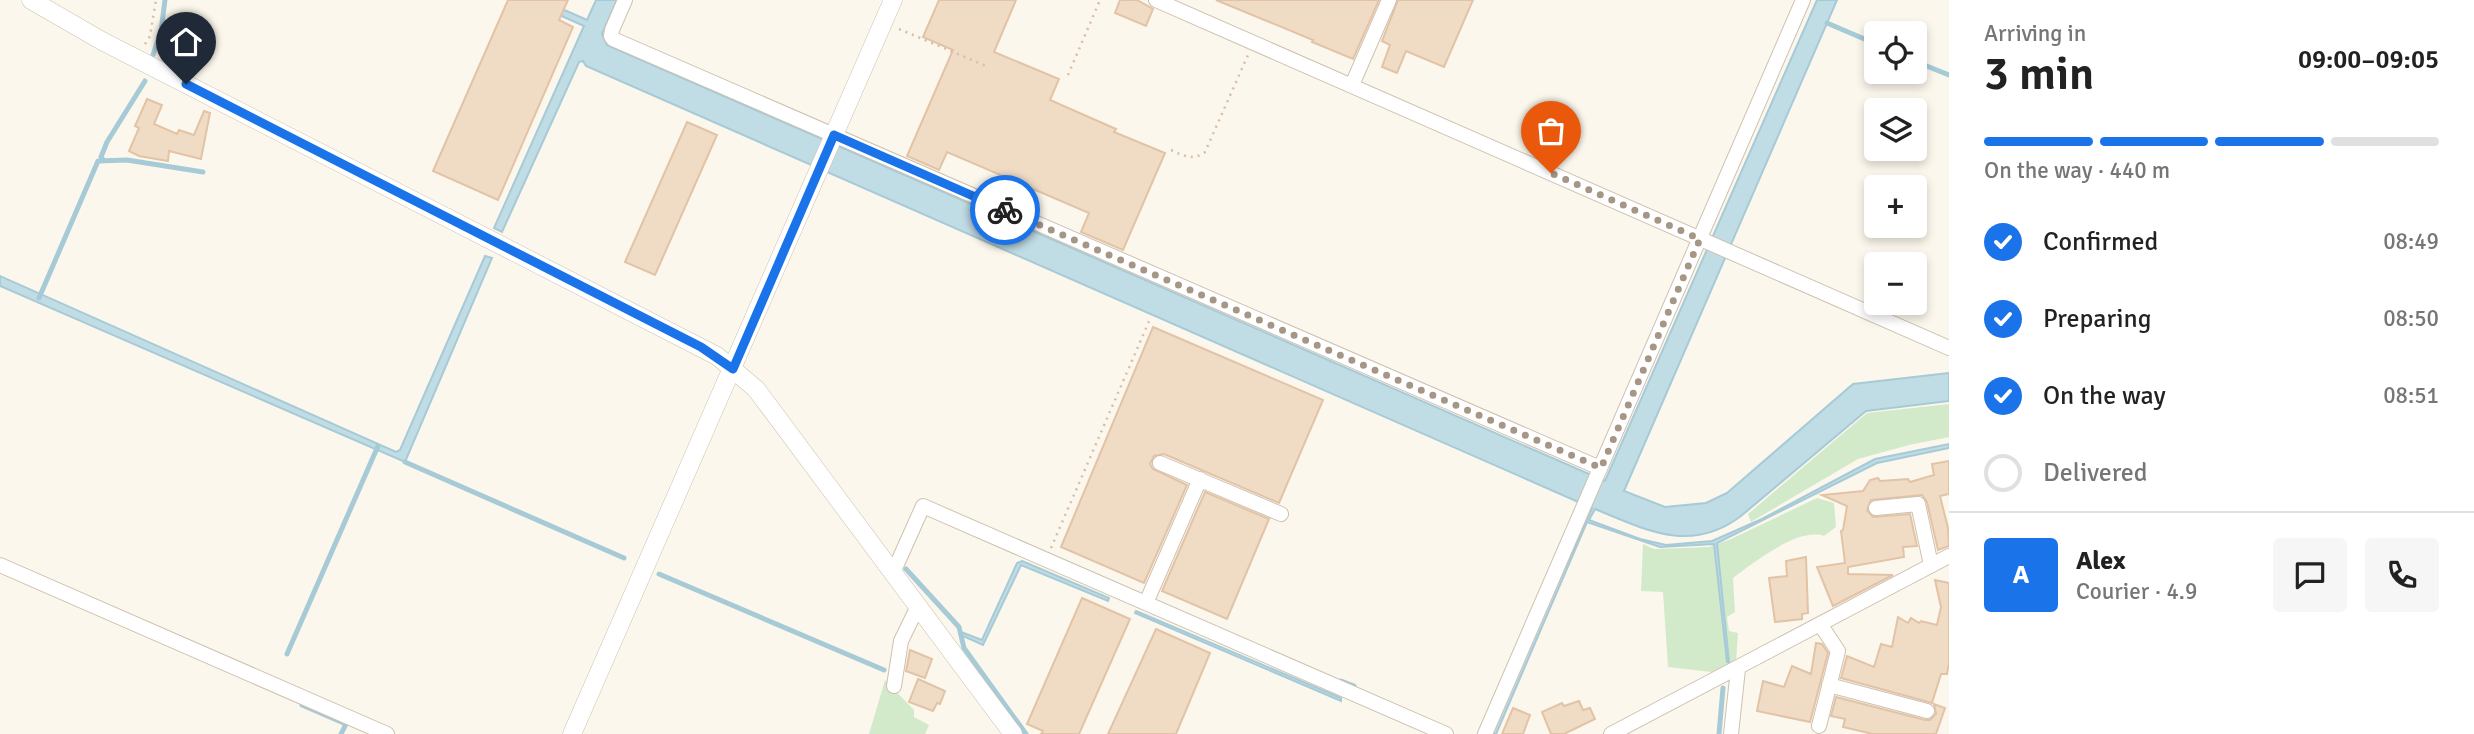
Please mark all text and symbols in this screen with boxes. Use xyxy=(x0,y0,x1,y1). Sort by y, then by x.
pin xyxy=(156,12.0,216,84)
text: Arriving in xyxy=(1984,19,2086,48)
map controls xyxy=(1864,21,1927,315)
button: locate xyxy=(1864,21,1927,84)
icon: home xyxy=(167,23,205,61)
text: 09:00–09:05 xyxy=(2298,44,2439,76)
text: 3 min xyxy=(1984,46,2094,102)
button: layers xyxy=(1864,98,1927,161)
pin xyxy=(1521,101,1581,173)
icon: bag xyxy=(1532,112,1570,150)
text: On the way · 440 m xyxy=(1984,156,2170,185)
courier xyxy=(970,175,1040,245)
button: + xyxy=(1864,175,1927,238)
icon: bike xyxy=(986,191,1024,229)
icon: check xyxy=(1984,223,2022,261)
text: Confirmed xyxy=(2043,226,2158,258)
text: 08:49 xyxy=(2383,227,2439,256)
button: − xyxy=(1864,252,1927,315)
icon: check xyxy=(1984,300,2022,338)
text: Preparing xyxy=(2043,303,2151,335)
text: 08:50 xyxy=(2383,304,2439,333)
icon: check xyxy=(1984,377,2022,415)
text: On the way xyxy=(2043,380,2166,412)
text: 08:51 xyxy=(2383,381,2439,410)
text: Delivered xyxy=(2043,457,2148,489)
button: chat xyxy=(2273,538,2347,612)
button: phone xyxy=(2365,538,2439,612)
text: Alex xyxy=(2076,545,2126,577)
text: A xyxy=(2013,559,2029,591)
text: Courier · 4.9 xyxy=(2076,577,2197,606)

